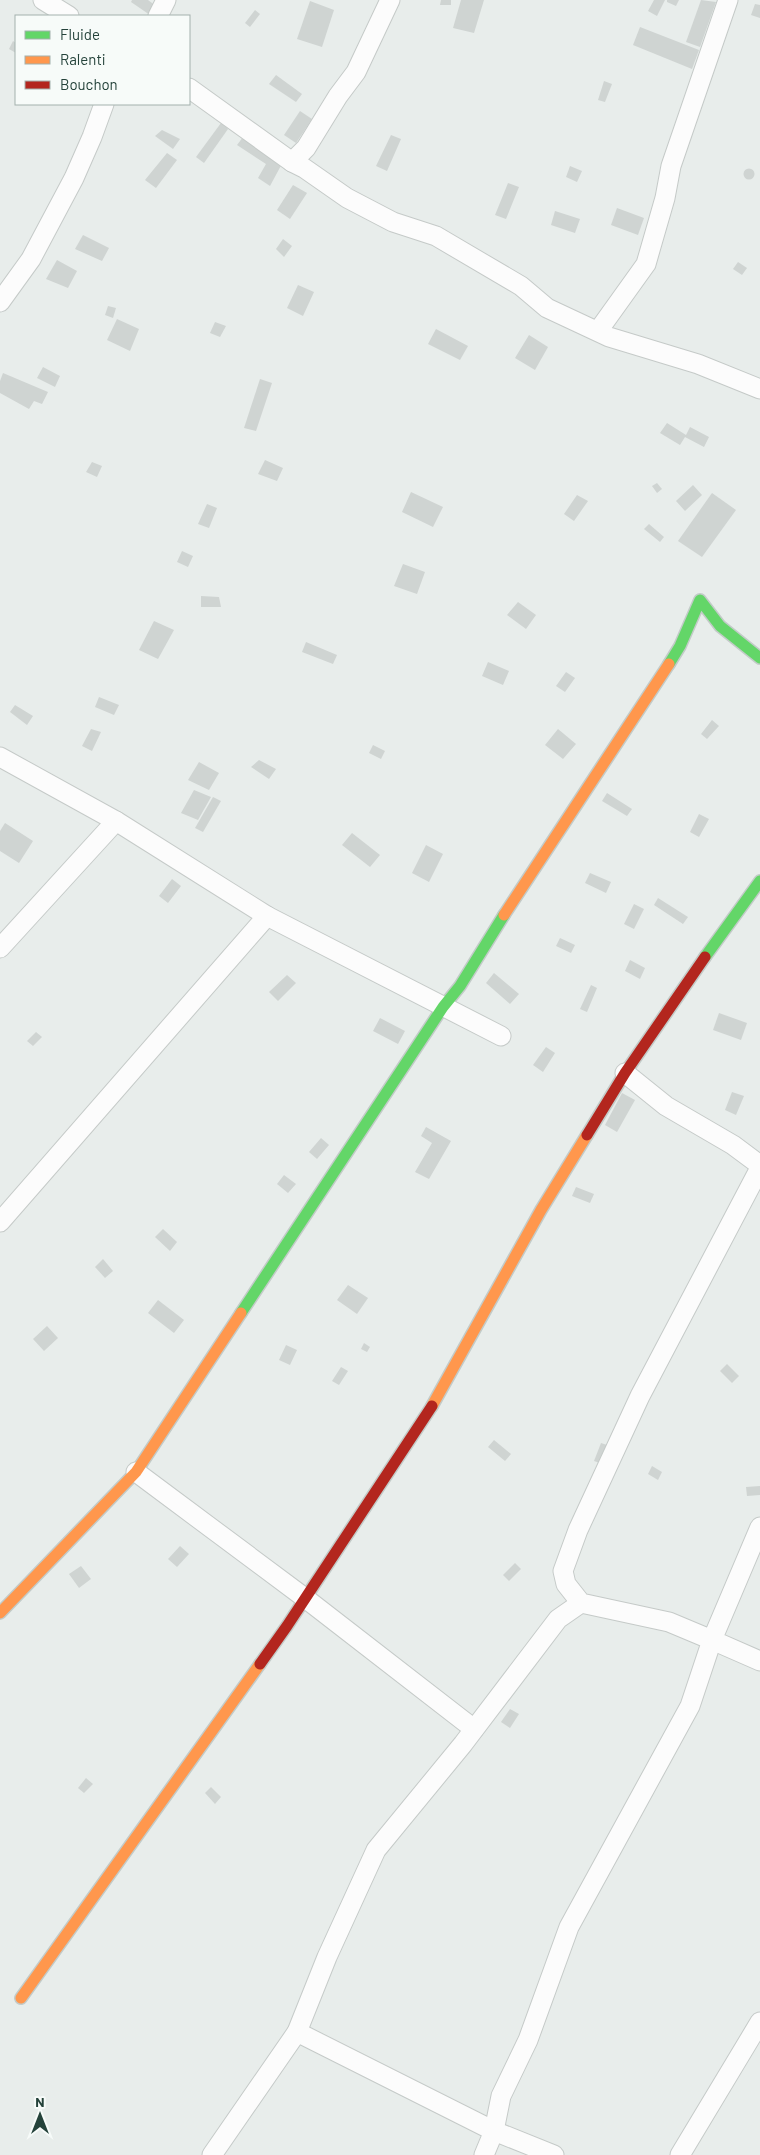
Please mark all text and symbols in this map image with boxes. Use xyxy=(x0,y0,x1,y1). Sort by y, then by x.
legend xyxy=(15,15,190,105)
text: Fluide xyxy=(60,25,100,43)
text: Ralenti xyxy=(60,50,106,68)
text: Bouchon xyxy=(60,75,118,93)
north arrow xyxy=(15,2090,65,2140)
text: N xyxy=(35,2093,45,2110)

